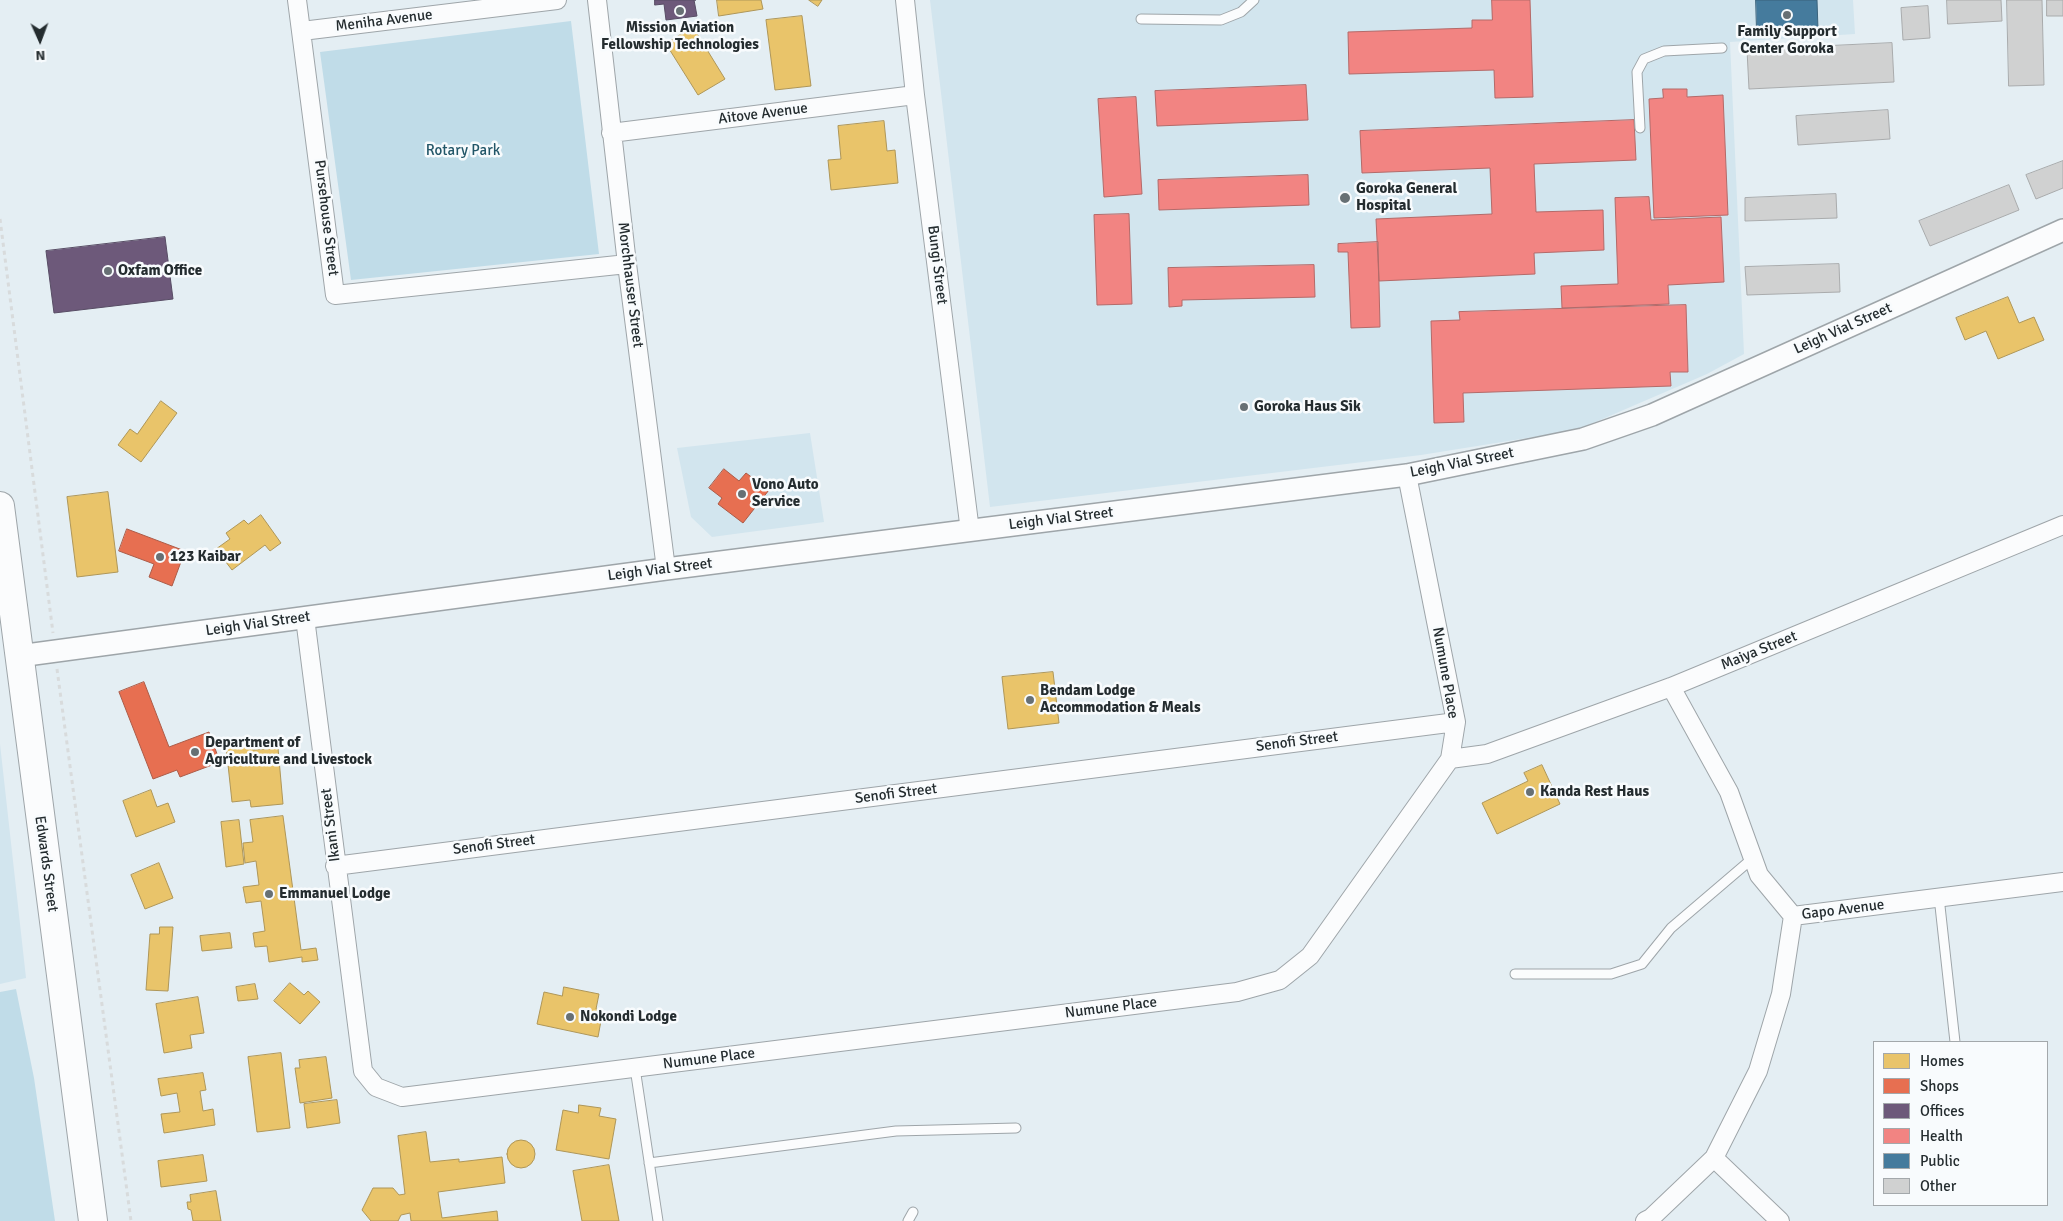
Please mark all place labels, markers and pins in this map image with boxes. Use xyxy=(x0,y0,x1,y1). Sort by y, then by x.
marker: Mission Aviation Fellowship Technologies xyxy=(674,5,686,17)
marker: Family Support Center Goroka xyxy=(1781,9,1793,21)
place label: Mission Aviation Fellowship Technologies xyxy=(601,19,759,54)
place label: Family Support Center Goroka xyxy=(1737,23,1837,58)
place label: Goroka General Hospital xyxy=(1356,180,1457,215)
marker: Goroka General Hospital xyxy=(1338,191,1352,205)
place label: Oxfam Office xyxy=(118,262,202,280)
marker: Oxfam Office xyxy=(102,265,114,277)
place label: Goroka Haus Sik xyxy=(1254,398,1361,416)
marker: Goroka Haus Sik xyxy=(1238,401,1250,413)
place label: Vono Auto Service xyxy=(752,476,818,511)
marker: Vono Auto Service xyxy=(736,488,748,500)
place label: 123 Kaibar xyxy=(170,548,241,566)
marker: 123 Kaibar xyxy=(154,551,166,563)
place label: Bendam Lodge Accommodation & Meals xyxy=(1040,682,1201,717)
marker: Bendam Lodge Accommodation & Meals xyxy=(1024,694,1036,706)
place label: Department of Agriculture and Livestock xyxy=(205,734,372,769)
marker: Department of Agriculture and Livestock xyxy=(189,746,201,758)
place label: Kanda Rest Haus xyxy=(1540,783,1649,801)
marker: Kanda Rest Haus xyxy=(1524,786,1536,798)
place label: Emmanuel Lodge xyxy=(279,885,390,903)
marker: Emmanuel Lodge xyxy=(263,888,275,900)
place label: Nokondi Lodge xyxy=(580,1008,677,1026)
marker: Nokondi Lodge xyxy=(564,1011,576,1023)

